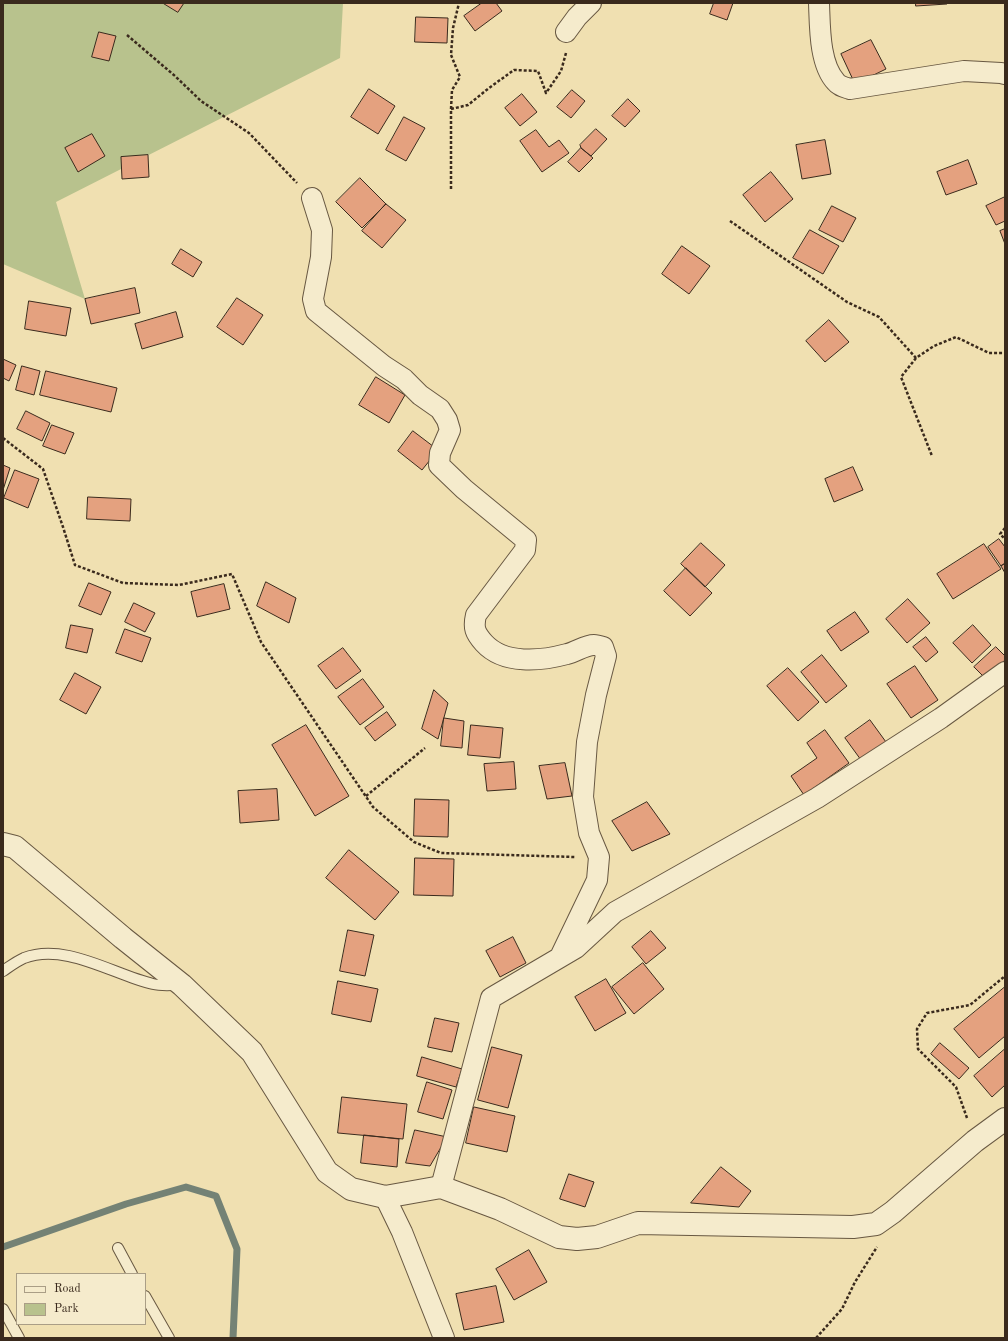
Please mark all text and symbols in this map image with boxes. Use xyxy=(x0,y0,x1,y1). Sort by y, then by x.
legend xyxy=(16,1273,146,1325)
text: Road xyxy=(54,1283,81,1295)
text: Park xyxy=(54,1303,79,1315)

